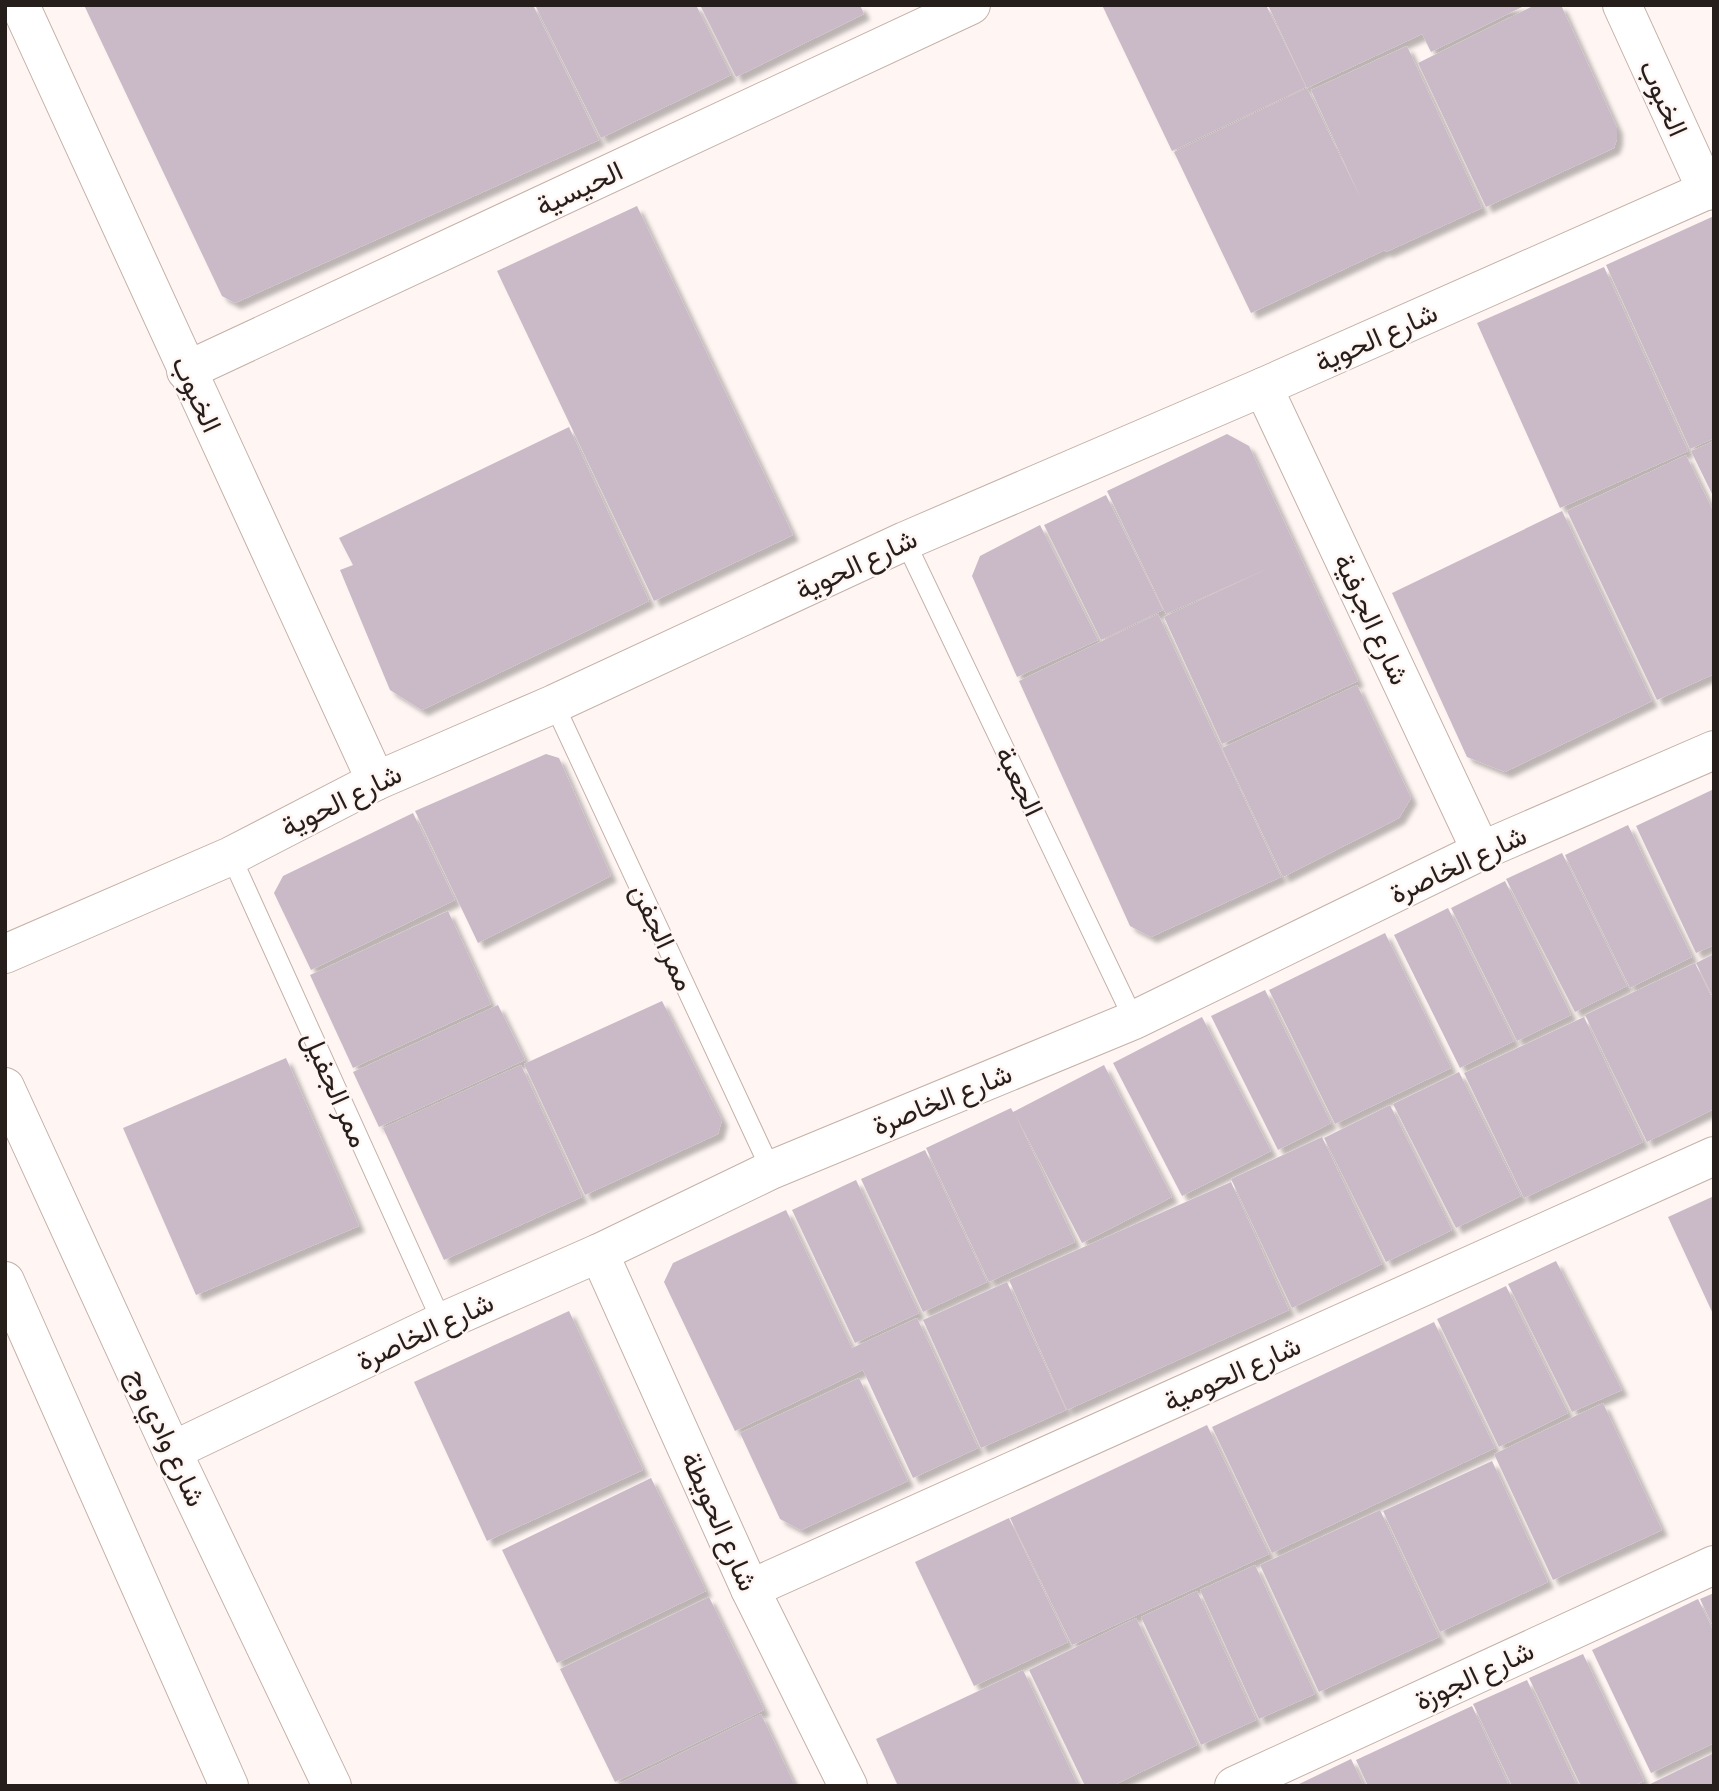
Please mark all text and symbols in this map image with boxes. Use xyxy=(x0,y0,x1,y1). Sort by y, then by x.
street label: الخبوب xyxy=(1631,56,1691,142)
street label: الحيسية xyxy=(532,158,628,222)
street label: شارع الحوية xyxy=(1312,300,1443,381)
street label: الخبوب xyxy=(164,353,225,438)
street label: شارع الحوية xyxy=(792,526,923,609)
street label: شارع الجرفية xyxy=(1325,550,1413,691)
street label: الجعبة xyxy=(989,743,1047,822)
street label: شارع الحوية xyxy=(277,761,408,846)
street label: شارع الخاصرة xyxy=(1386,822,1533,912)
street label: ممر الجفن xyxy=(623,880,698,996)
street label: ممر الجفيل xyxy=(294,1028,372,1153)
street label: شارع الخاصرة xyxy=(869,1060,1017,1144)
street label: شارع الخاصرة xyxy=(353,1289,500,1379)
street label: شارع الحومية xyxy=(1160,1332,1307,1420)
street label: شارع وادي وج xyxy=(115,1364,209,1514)
street label: شارع الحويطة xyxy=(672,1448,761,1597)
street label: شارع الجوزة xyxy=(1411,1637,1540,1719)

